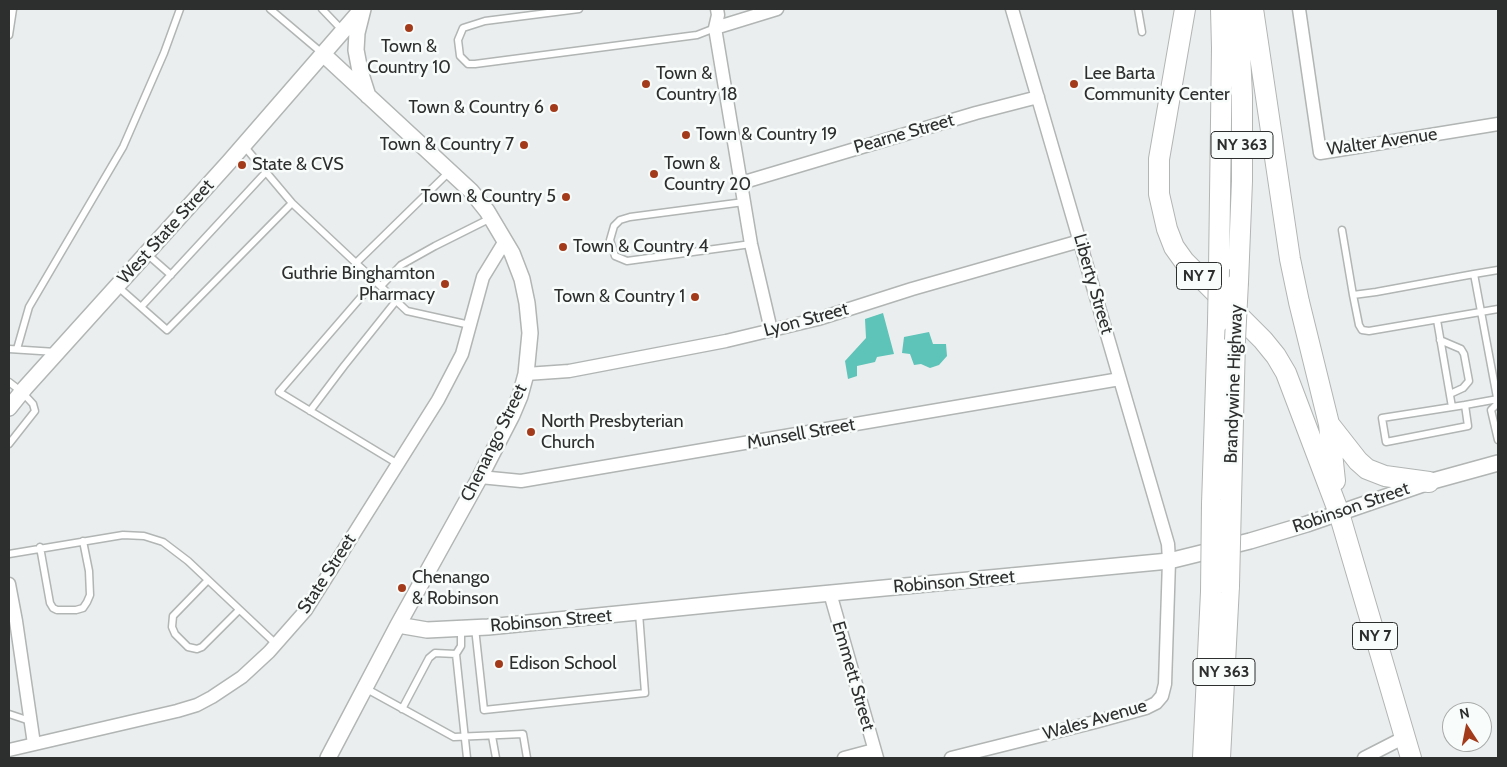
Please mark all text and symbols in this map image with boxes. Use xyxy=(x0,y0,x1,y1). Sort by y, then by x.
marker: Town & Country 10 xyxy=(403,22,415,34)
place label: Town & Country 10 xyxy=(367,36,451,78)
place label: Town & Country 18 xyxy=(656,63,738,106)
place label: Lee Barta Community Center xyxy=(1084,63,1230,106)
marker: Town & Country 18 xyxy=(640,78,652,90)
marker: Lee Barta Community Center xyxy=(1068,78,1080,90)
place label: Town & Country 6 xyxy=(409,97,544,119)
marker: Town & Country 6 xyxy=(548,102,560,114)
street label: Pearne Street xyxy=(851,109,957,159)
place label: Town & Country 19 xyxy=(696,124,837,146)
street label: Walter Avenue xyxy=(1325,124,1439,160)
marker: Town & Country 19 xyxy=(680,129,692,141)
road number: NY 363 xyxy=(1211,132,1273,158)
place label: Town & Country 7 xyxy=(380,134,514,156)
marker: Town & Country 7 xyxy=(518,139,530,151)
place label: Town & Country 20 xyxy=(664,153,751,195)
place label: State & CVS xyxy=(252,154,344,176)
marker: State & CVS xyxy=(236,159,248,171)
marker: Town & Country 20 xyxy=(648,168,660,180)
street label: West State Street xyxy=(113,175,219,289)
place label: Town & Country 5 xyxy=(421,186,556,208)
marker: Town & Country 5 xyxy=(560,191,572,203)
street label: Liberty Street xyxy=(1068,231,1118,337)
place label: Town & Country 4 xyxy=(573,236,709,258)
marker: Town & Country 4 xyxy=(557,241,569,253)
road number: NY 7 xyxy=(1176,262,1222,290)
place label: Guthrie Binghamton Pharmacy xyxy=(282,263,435,306)
marker: Guthrie Binghamton Pharmacy xyxy=(439,278,451,290)
place label: Town & Country 1 xyxy=(554,286,685,308)
marker: Town & Country 1 xyxy=(689,291,701,303)
street label: Lyon Street xyxy=(761,298,851,342)
street label: Brandywine Highway xyxy=(1220,304,1248,464)
street label: Chenango Street xyxy=(456,381,532,505)
place label: North Presbyterian Church xyxy=(541,411,683,454)
street label: Munsell Street xyxy=(745,414,857,454)
marker: North Presbyterian Church xyxy=(525,426,537,438)
street label: Robinson Street xyxy=(1290,478,1412,538)
street label: State Street xyxy=(293,530,361,618)
street label: Robinson Street xyxy=(892,566,1016,598)
place label: Chenango & Robinson xyxy=(412,567,499,610)
marker: Chenango & Robinson xyxy=(396,582,408,594)
street label: Robinson Street xyxy=(489,605,613,637)
street label: Emmett Street xyxy=(827,619,879,733)
road number: NY 7 xyxy=(1352,622,1398,650)
place label: Edison School xyxy=(509,653,616,675)
marker: Edison School xyxy=(493,658,505,670)
road number: NY 363 xyxy=(1193,659,1255,686)
street label: Wales Avenue xyxy=(1041,695,1149,745)
north arrow xyxy=(1442,702,1492,752)
text: N xyxy=(1458,703,1471,723)

